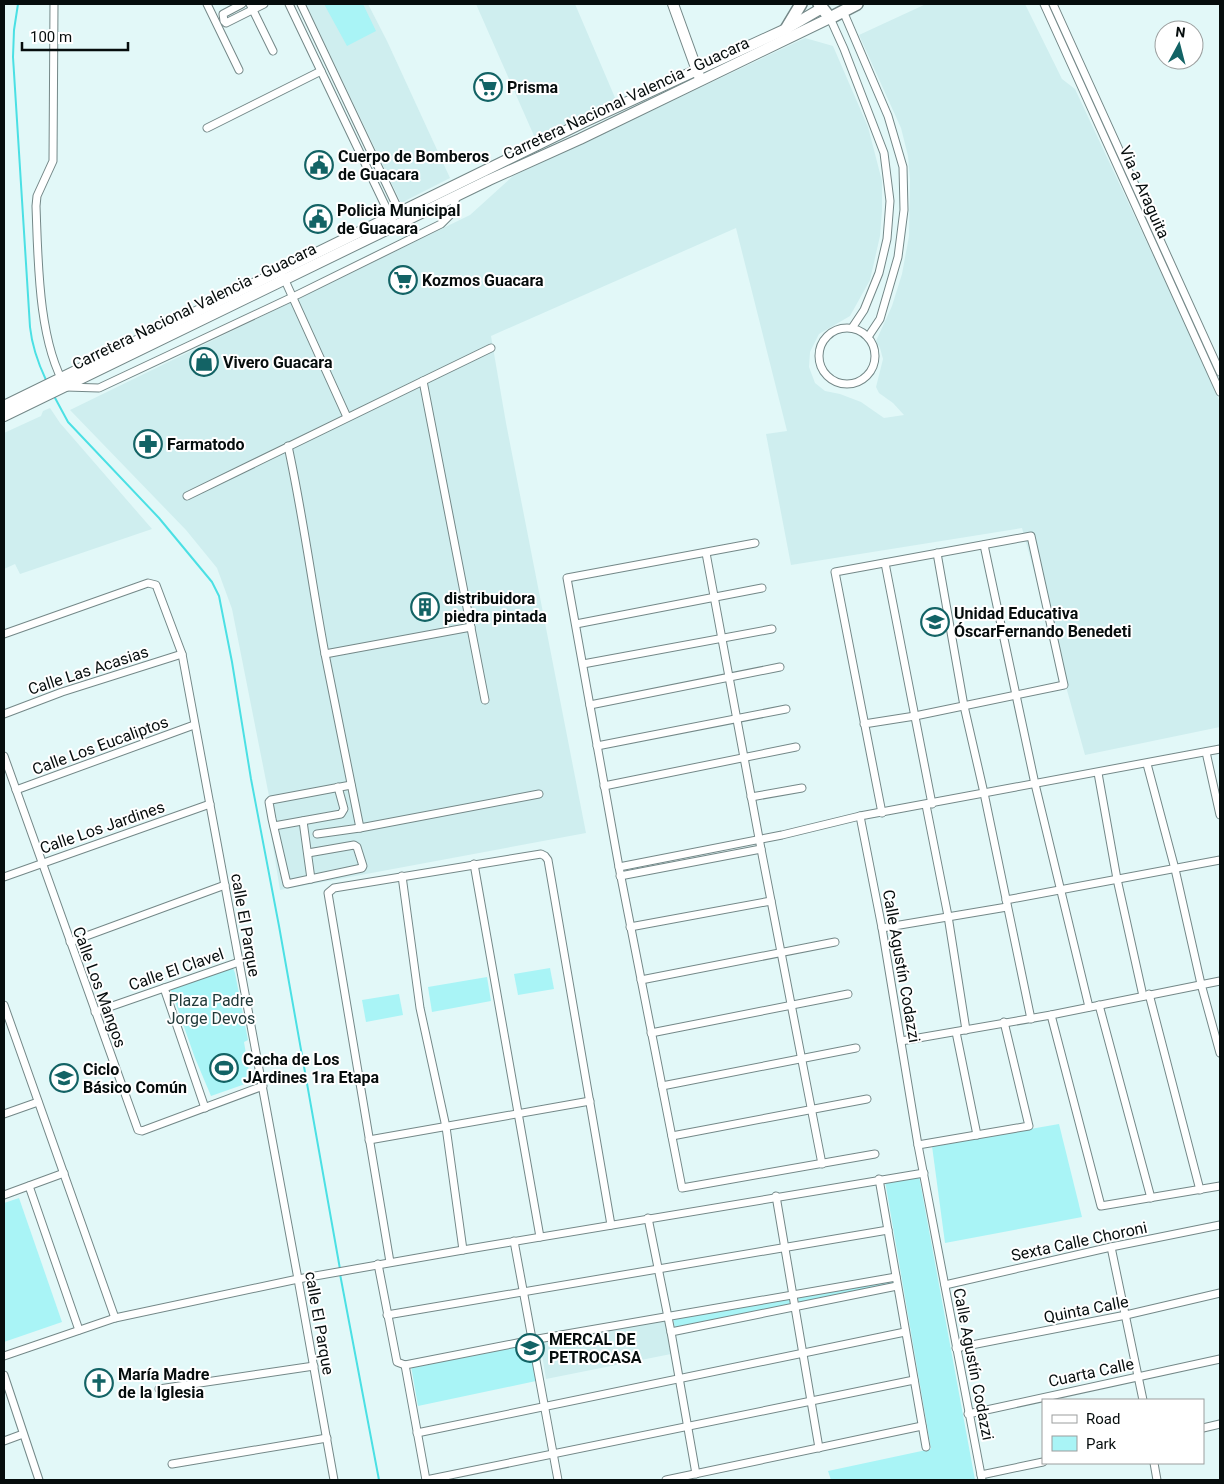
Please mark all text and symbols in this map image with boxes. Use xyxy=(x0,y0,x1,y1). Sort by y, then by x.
scale bar xyxy=(22,20,129,52)
north arrow xyxy=(1154,20,1204,70)
text: N xyxy=(1175,24,1186,41)
text: 100 m xyxy=(30,28,72,46)
street label: Carretera Nacional Valencia - Guacara xyxy=(500,33,752,164)
supermarket icon: Prisma xyxy=(473,72,503,102)
place label: Prisma xyxy=(507,78,558,97)
street label: Via a Araguita xyxy=(1116,143,1173,241)
place label: Cuerpo de Bomberos de Guacara xyxy=(338,147,489,184)
public building icon: Cuerpo de Bomberos de Guacara xyxy=(304,150,334,180)
place label: Policia Municipal de Guacara xyxy=(337,201,460,238)
public building icon: Policia Municipal de Guacara xyxy=(303,204,333,234)
street label: Carretera Nacional Valencia - Guacara xyxy=(69,239,319,374)
supermarket icon: Kozmos Guacara xyxy=(388,265,418,295)
place label: Kozmos Guacara xyxy=(422,271,544,290)
shop icon: Vivero Guacara xyxy=(189,347,219,377)
place label: Vivero Guacara xyxy=(223,353,333,372)
pharmacy icon: Farmatodo xyxy=(133,429,163,459)
place label: Farmatodo xyxy=(167,435,245,454)
place label: distribuidora piedra pintada xyxy=(444,589,547,626)
building icon: distribuidora piedra pintada xyxy=(410,592,440,622)
place label: Unidad Educativa ÓscarFernando Benedeti xyxy=(954,604,1131,641)
school or university icon: Unidad Educativa ÓscarFernando Benedeti xyxy=(920,607,950,637)
street label: Calle Las Acasias xyxy=(26,642,151,699)
street label: Calle Los Eucaliptos xyxy=(30,712,171,779)
street label: Calle Los Jardines xyxy=(37,797,167,858)
street label: calle El Parque xyxy=(227,872,264,978)
street label: Calle Agustín Codazzi xyxy=(879,888,924,1044)
street label: Calle Los Mangos xyxy=(69,924,130,1050)
street label: Calle El Clavel xyxy=(126,944,226,995)
park label: Plaza Padre Jorge Devos xyxy=(167,991,255,1028)
place label: Cacha de Los JArdines 1ra Etapa xyxy=(243,1050,380,1087)
sports icon: Cacha de Los JArdines 1ra Etapa xyxy=(209,1053,239,1083)
place label: Ciclo Básico Común xyxy=(83,1060,187,1097)
school or university icon: Ciclo Básico Común xyxy=(49,1063,79,1093)
street label: Sexta Calle Choroni xyxy=(1009,1218,1149,1265)
street label: calle El Parque xyxy=(301,1270,338,1376)
street label: Calle Agustín Codazzi xyxy=(949,1286,998,1442)
street label: Quinta Calle xyxy=(1042,1292,1130,1327)
place label: MERCAL DE PETROCASA xyxy=(549,1330,642,1367)
school or university icon: MERCAL DE PETROCASA xyxy=(515,1333,545,1363)
street label: Cuarta Calle xyxy=(1047,1354,1136,1391)
place label: María Madre de la Iglesia xyxy=(118,1365,210,1402)
church icon: María Madre de la Iglesia xyxy=(84,1368,114,1398)
legend xyxy=(1042,1399,1204,1464)
text: Road xyxy=(1086,1410,1120,1428)
text: Park xyxy=(1086,1435,1117,1453)

